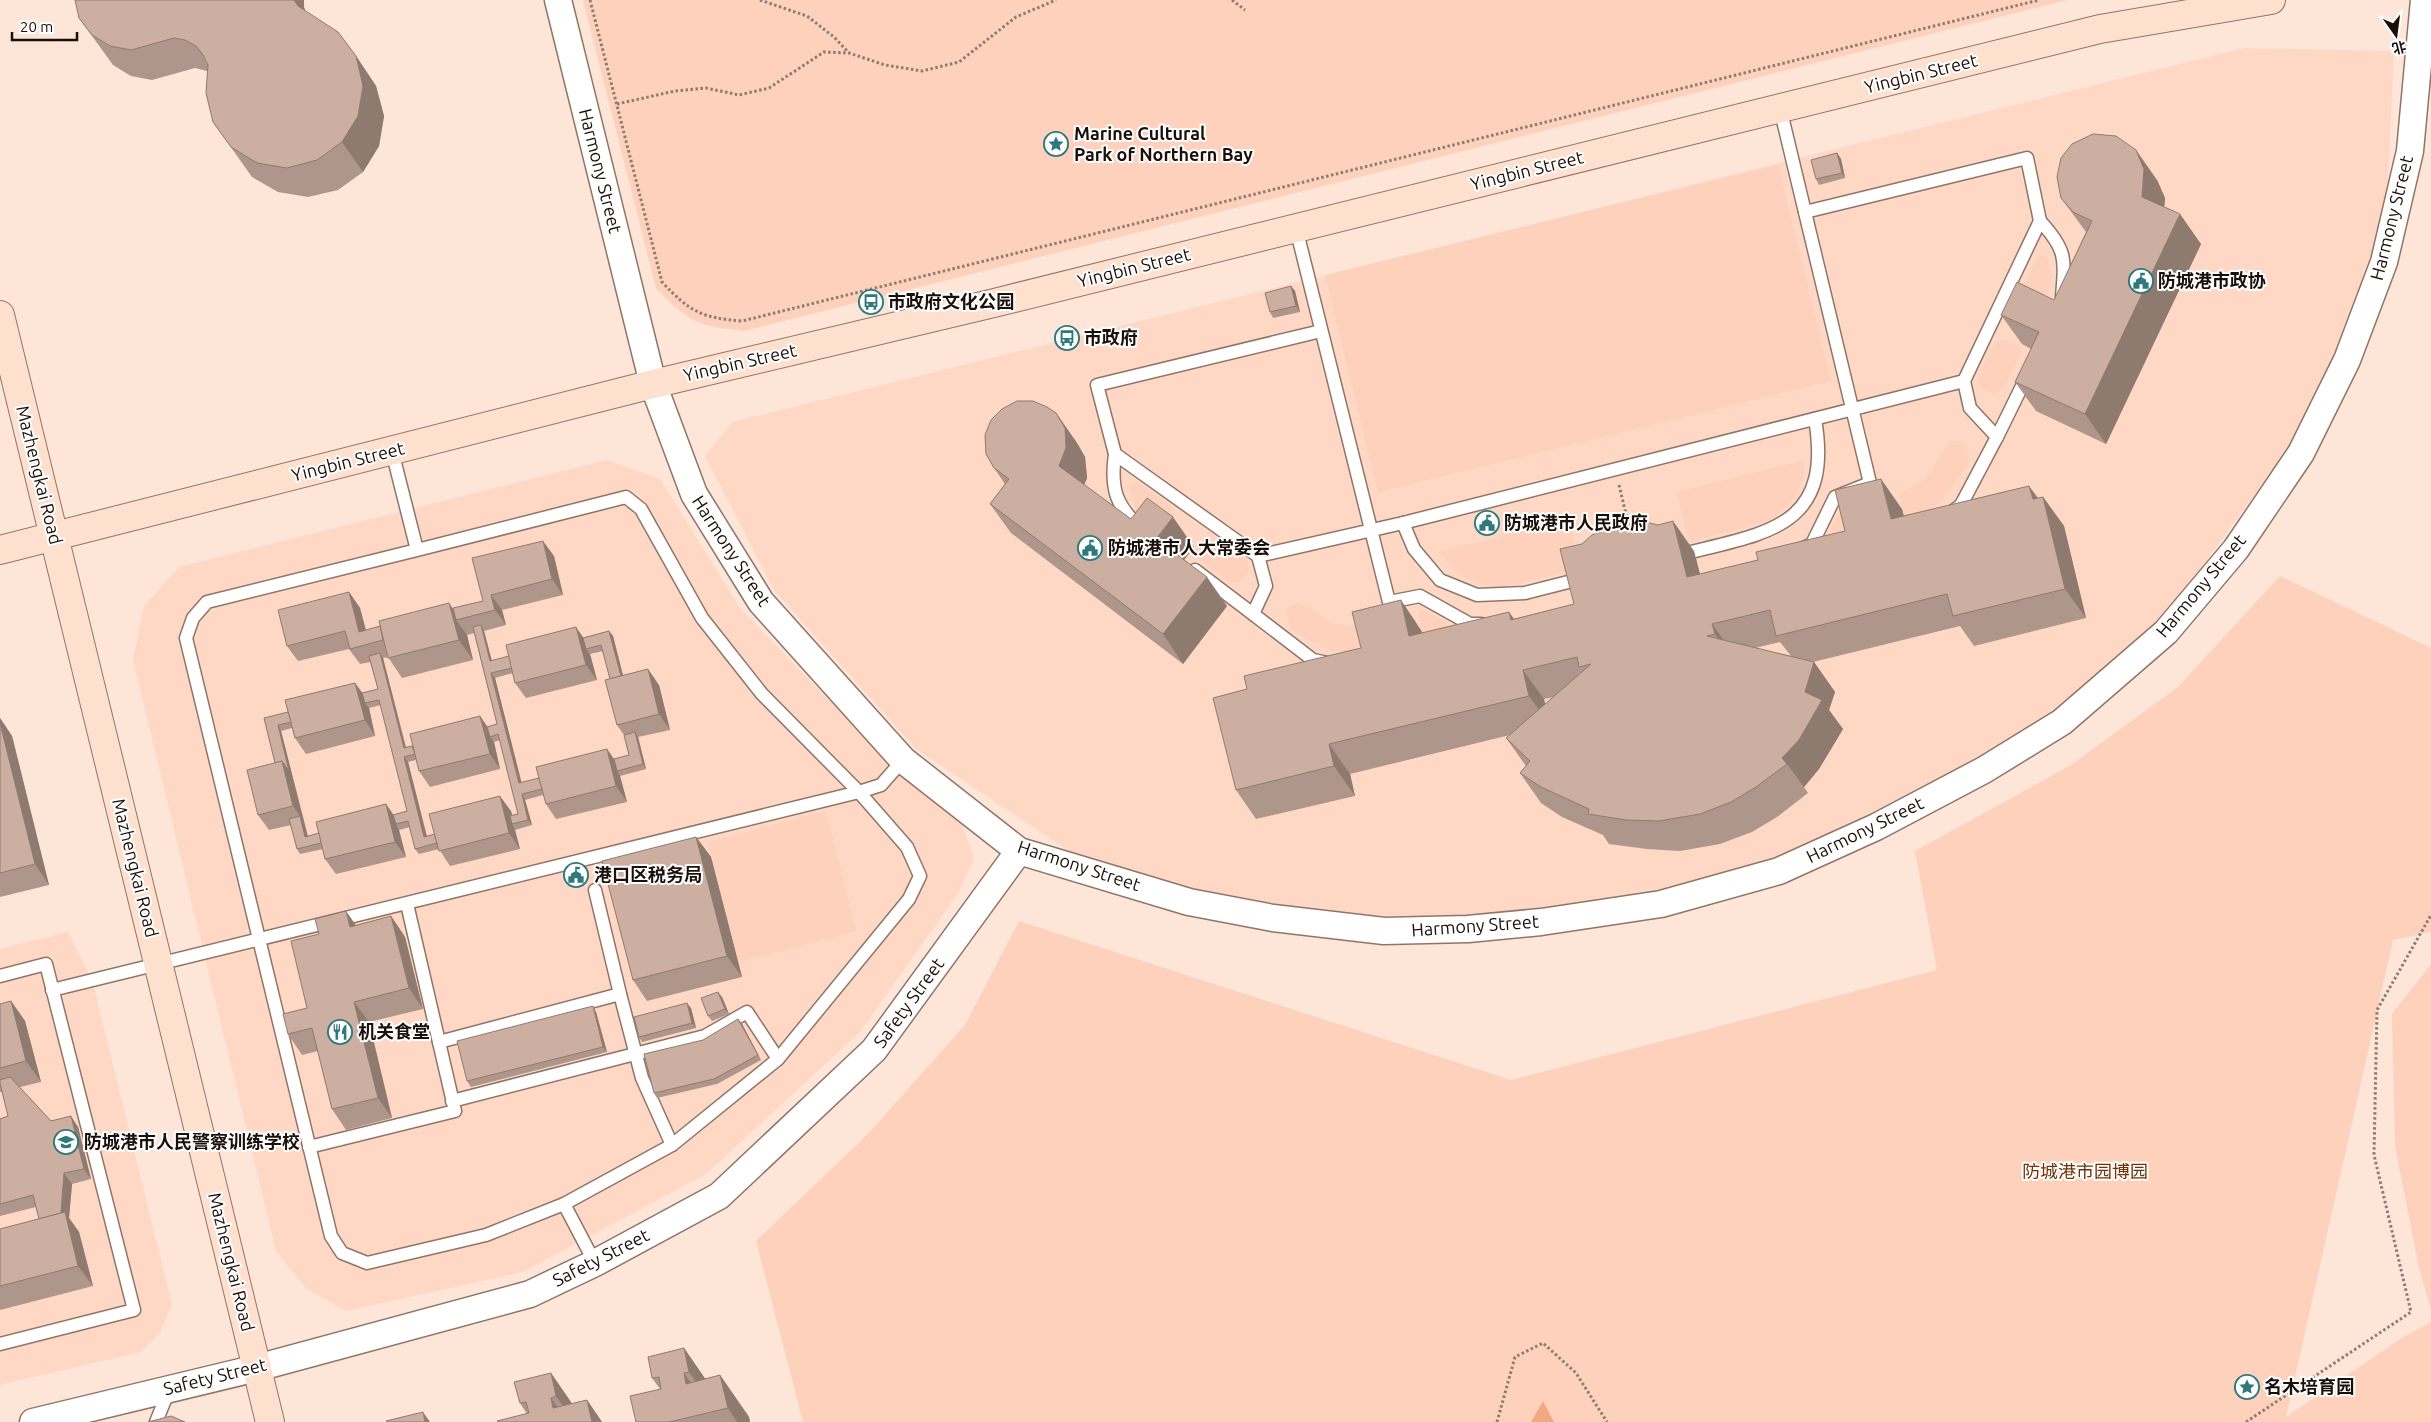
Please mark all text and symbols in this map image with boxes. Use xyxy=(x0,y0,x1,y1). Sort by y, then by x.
scale bar xyxy=(12,10,78,42)
north arrow xyxy=(2371,10,2421,60)
text: 20 m xyxy=(20,18,53,35)
text: 北 xyxy=(2390,38,2408,57)
street label: Yingbin Street xyxy=(1862,49,1979,97)
street label: Harmony Street xyxy=(576,106,626,235)
place label: Marine Cultural Park of Northern Bay xyxy=(1074,123,1253,164)
place icon: Marine Cultural Park of Northern Bay xyxy=(1043,131,1069,157)
street label: Yingbin Street xyxy=(1468,146,1585,194)
street label: Harmony Street xyxy=(2366,153,2416,282)
street label: Yingbin Street xyxy=(1075,243,1192,291)
public building icon: 防城港市政协 xyxy=(2128,268,2154,294)
place label: 防城港市政协 xyxy=(2158,270,2266,290)
bus stop icon: 市政府文化公园 xyxy=(858,289,884,315)
place label: 市政府文化公园 xyxy=(888,291,1014,311)
bus stop icon: 市政府 xyxy=(1054,325,1080,351)
place label: 市政府 xyxy=(1084,327,1138,347)
street label: Yingbin Street xyxy=(681,339,798,385)
street label: Mazhengkai Road xyxy=(13,403,67,546)
street label: Yingbin Street xyxy=(289,437,406,485)
street label: Harmony Street xyxy=(689,491,775,610)
public building icon: 防城港市人民政府 xyxy=(1474,510,1500,536)
place label: 防城港市人民政府 xyxy=(1504,512,1648,532)
street label: Harmony Street xyxy=(2151,530,2249,641)
public building icon: 防城港市人大常委会 xyxy=(1077,535,1103,561)
place label: 防城港市人大常委会 xyxy=(1108,537,1270,557)
street label: Harmony Street xyxy=(1803,792,1926,866)
street label: Mazhengkai Road xyxy=(109,796,163,939)
street label: Harmony Street xyxy=(1015,836,1143,894)
public building icon: 港口区税务局 xyxy=(563,862,589,888)
place label: 港口区税务局 xyxy=(594,864,702,884)
street label: Harmony Street xyxy=(1410,911,1539,939)
street label: Safety Street xyxy=(869,954,947,1051)
restaurant icon: 机关食堂 xyxy=(327,1019,353,1045)
place label: 机关食堂 xyxy=(358,1021,430,1041)
school or university icon: 防城港市人民警察训练学校 xyxy=(53,1129,79,1155)
place label: 防城港市人民警察训练学校 xyxy=(84,1131,300,1151)
park label: 防城港市园博园 xyxy=(2022,1161,2148,1181)
street label: Mazhengkai Road xyxy=(205,1190,259,1333)
street label: Safety Street xyxy=(549,1224,652,1290)
street label: Safety Street xyxy=(161,1354,268,1399)
place icon: 名木培育园 xyxy=(2234,1374,2260,1400)
place label: 名木培育园 xyxy=(2264,1376,2354,1396)

